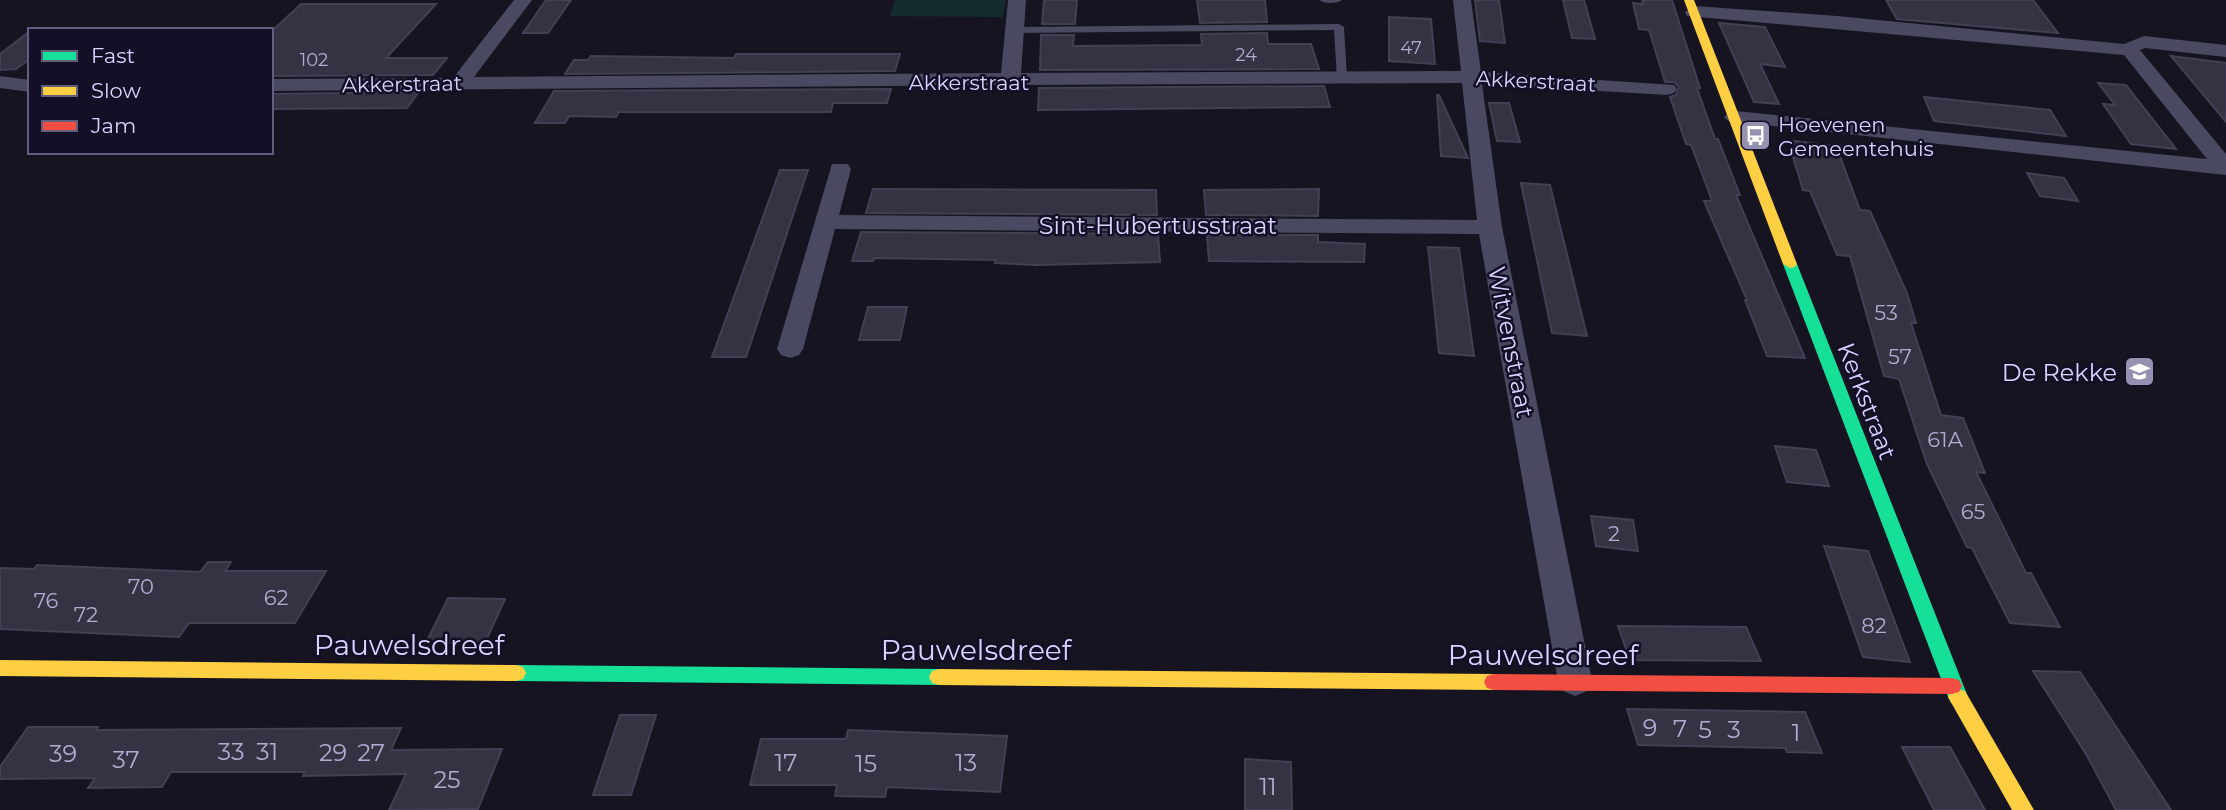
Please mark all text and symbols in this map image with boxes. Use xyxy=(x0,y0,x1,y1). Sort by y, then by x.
legend xyxy=(28,28,273,154)
house number: 47 xyxy=(1400,37,1422,59)
text: Fast xyxy=(91,43,135,68)
house number: 24 xyxy=(1235,44,1257,66)
house number: 102 xyxy=(300,49,328,71)
street label: Akkerstraat xyxy=(1475,65,1597,97)
street label: Akkerstraat xyxy=(342,70,462,98)
street label: Akkerstraat xyxy=(909,70,1029,95)
text: Slow xyxy=(91,78,141,103)
place label: Hoevenen Gemeentehuis xyxy=(1778,112,1934,161)
text: Jam xyxy=(90,113,136,138)
bus stop icon: Hoevenen Gemeentehuis xyxy=(1738,119,1772,153)
street label: Sint-Hubertusstraat xyxy=(1039,211,1277,240)
street label: Witvenstraat xyxy=(1482,264,1540,420)
house number: 53 xyxy=(1874,300,1898,325)
street label: Kerkstraat xyxy=(1832,339,1903,464)
house number: 57 xyxy=(1888,344,1912,369)
school or university icon: De Rekke xyxy=(2123,355,2157,389)
place label: De Rekke xyxy=(2002,358,2117,387)
house number: 61A xyxy=(1927,427,1964,452)
house number: 65 xyxy=(1961,499,1985,524)
house number: 2 xyxy=(1608,521,1620,546)
house number: 70 xyxy=(128,574,154,599)
house number: 62 xyxy=(264,585,288,610)
house number: 76 xyxy=(34,588,59,613)
house number: 72 xyxy=(74,602,98,627)
house number: 82 xyxy=(1861,613,1887,638)
street label: Pauwelsdreef xyxy=(314,628,506,662)
street label: Pauwelsdreef xyxy=(881,633,1073,667)
street label: Pauwelsdreef xyxy=(1448,638,1640,672)
house number: 9 xyxy=(1643,713,1657,742)
house number: 7 xyxy=(1673,714,1687,743)
house number: 5 xyxy=(1698,715,1712,744)
house number: 3 xyxy=(1727,715,1741,744)
house number: 1 xyxy=(1792,718,1800,747)
house number: 33 xyxy=(218,737,244,766)
house number: 31 xyxy=(256,737,278,766)
house number: 29 xyxy=(319,738,347,767)
house number: 27 xyxy=(357,738,385,767)
house number: 39 xyxy=(49,739,77,768)
house number: 37 xyxy=(112,745,140,774)
house number: 17 xyxy=(775,748,797,777)
house number: 13 xyxy=(955,748,977,777)
house number: 15 xyxy=(855,749,877,778)
house number: 25 xyxy=(433,765,461,794)
house number: 11 xyxy=(1259,772,1277,801)

